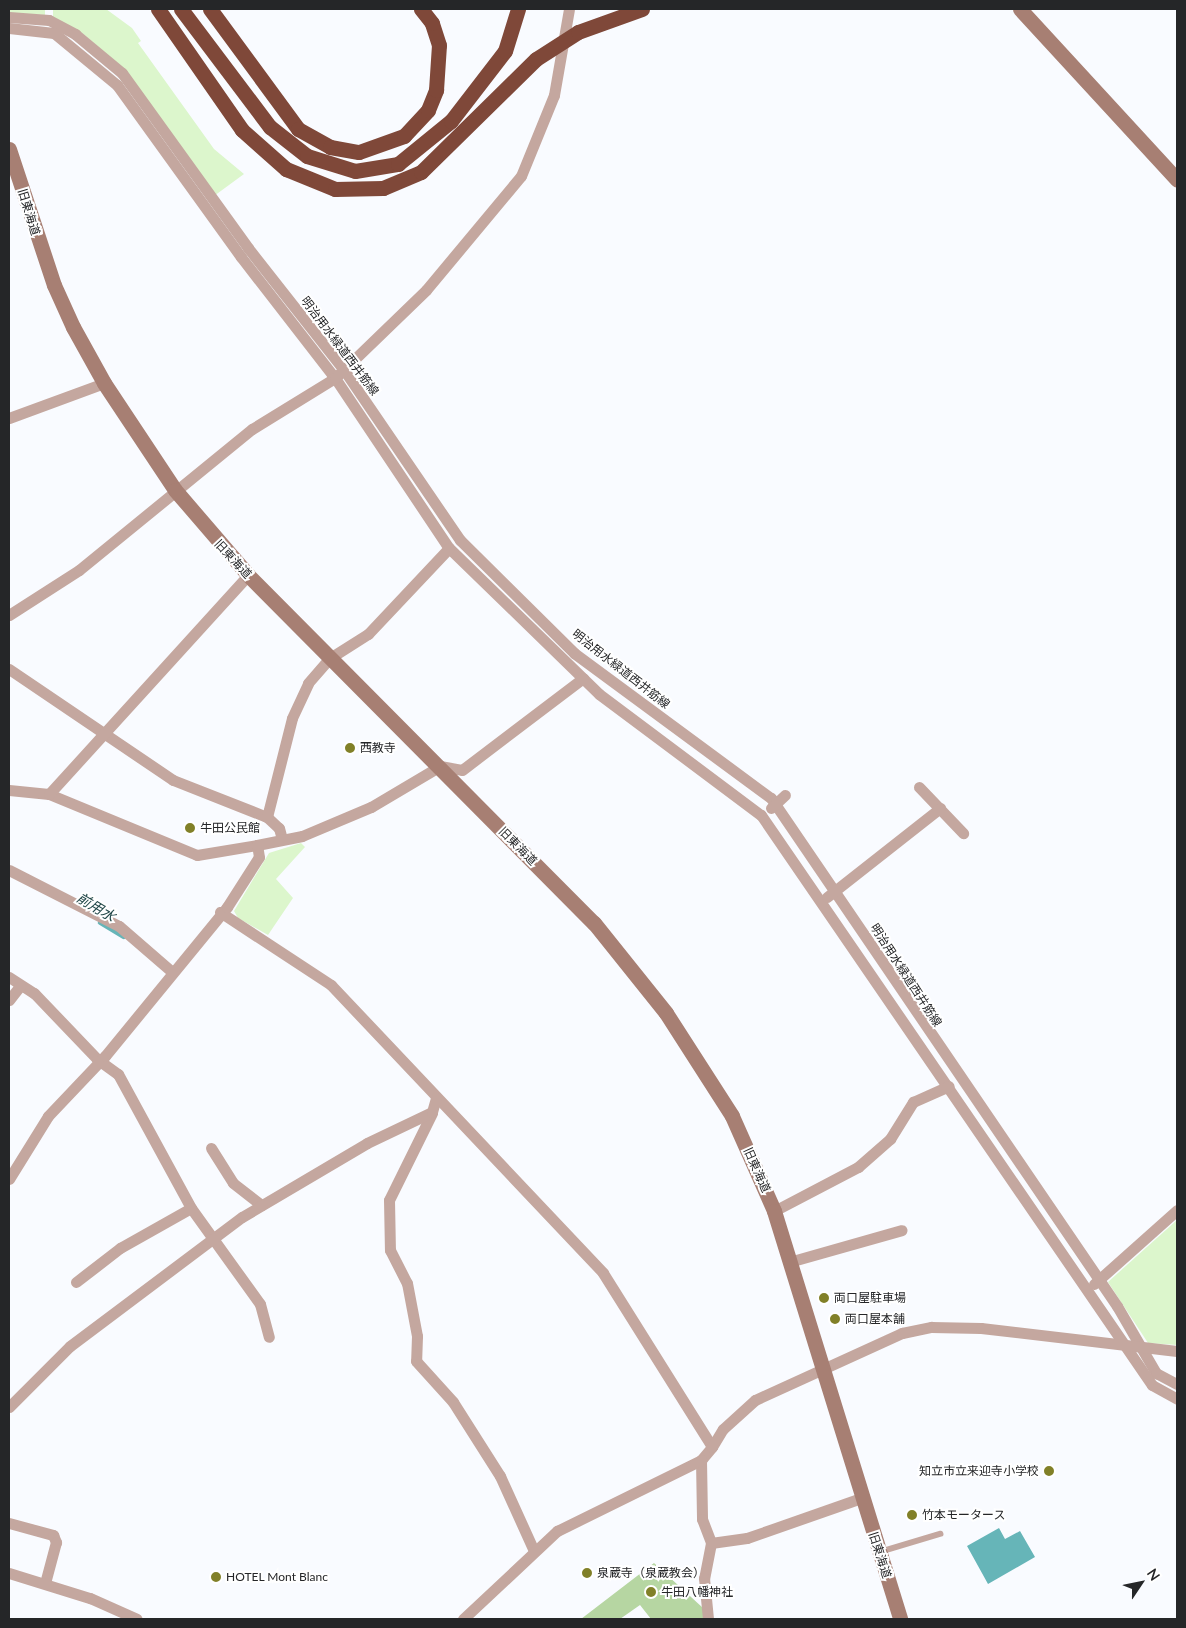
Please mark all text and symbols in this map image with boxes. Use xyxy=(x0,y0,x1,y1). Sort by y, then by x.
street label: 旧東海道 xyxy=(15,187,43,237)
street label: 明治用水緑道西井筋線 xyxy=(298,294,382,398)
street label: 旧東海道 xyxy=(211,537,255,581)
street label: 明治用水緑道西井筋線 xyxy=(569,626,673,712)
place label: 西教寺 xyxy=(360,741,396,755)
marker: 西教寺 xyxy=(344,742,356,754)
place label: 牛田公民館 xyxy=(200,821,260,835)
marker: 牛田公民館 xyxy=(184,822,196,834)
street label: 旧東海道 xyxy=(496,824,540,868)
water label: 前用水 xyxy=(74,889,118,925)
street label: 明治用水緑道西井筋線 xyxy=(867,921,945,1029)
street label: 旧東海道 xyxy=(741,1145,773,1195)
place label: 両口屋駐車場 xyxy=(834,1291,906,1305)
marker: 両口屋駐車場 xyxy=(818,1292,830,1304)
place label: 両口屋本舗 xyxy=(845,1312,905,1326)
marker: 両口屋本舗 xyxy=(829,1313,841,1325)
place label: 知立市立来迎寺小学校 xyxy=(919,1464,1039,1478)
marker: 知立市立来迎寺小学校 xyxy=(1043,1465,1055,1477)
place label: 竹本モータース xyxy=(922,1508,1006,1522)
marker: 竹本モータース xyxy=(906,1509,918,1521)
street label: 旧東海道 xyxy=(866,1530,894,1580)
north arrow xyxy=(1116,1558,1166,1608)
text: N xyxy=(1144,1565,1164,1584)
place label: 泉蔵寺（泉蔵教会） xyxy=(597,1566,705,1580)
marker: 泉蔵寺（泉蔵教会） xyxy=(581,1567,593,1579)
place label: HOTEL Mont Blanc xyxy=(226,1570,328,1584)
marker: HOTEL Mont Blanc xyxy=(210,1571,222,1583)
place label: 牛田八幡神社 xyxy=(661,1585,733,1599)
marker: 牛田八幡神社 xyxy=(645,1586,657,1598)

